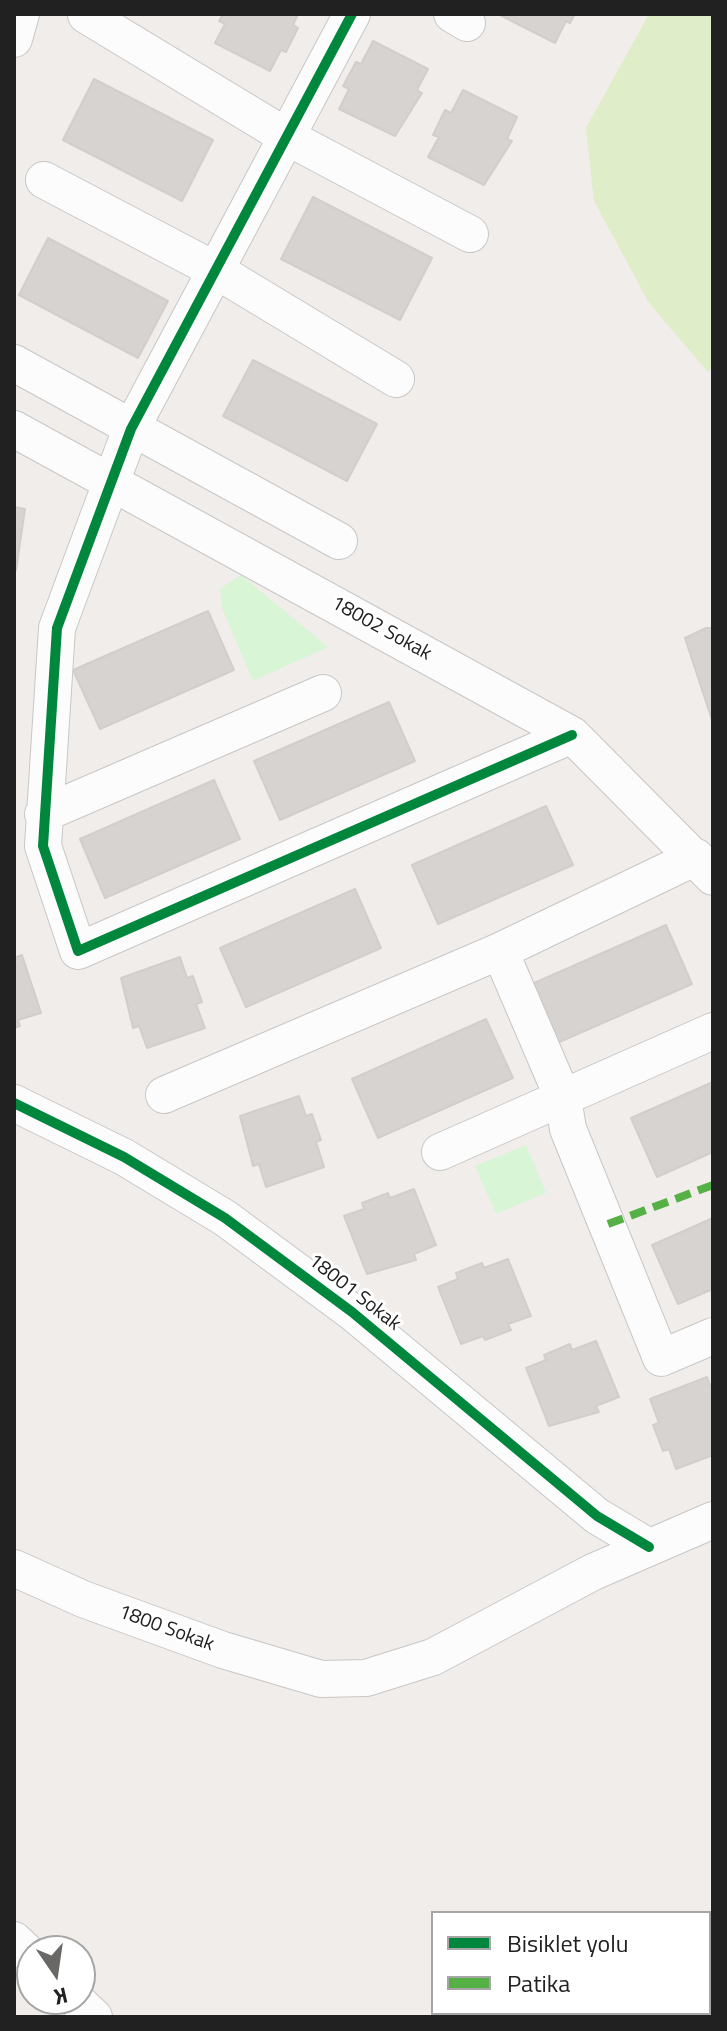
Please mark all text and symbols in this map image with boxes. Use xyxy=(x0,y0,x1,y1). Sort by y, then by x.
street label: 18002 Sokak xyxy=(327,592,435,666)
street label: 18001 Sokak xyxy=(303,1249,405,1337)
street label: 1800 Sokak xyxy=(115,1601,217,1657)
legend xyxy=(431,1911,711,2015)
text: Bisiklet yolu xyxy=(507,1925,629,1961)
north arrow xyxy=(16,1935,96,2015)
text: Patika xyxy=(507,1965,570,2001)
text: K xyxy=(51,1978,71,2014)

